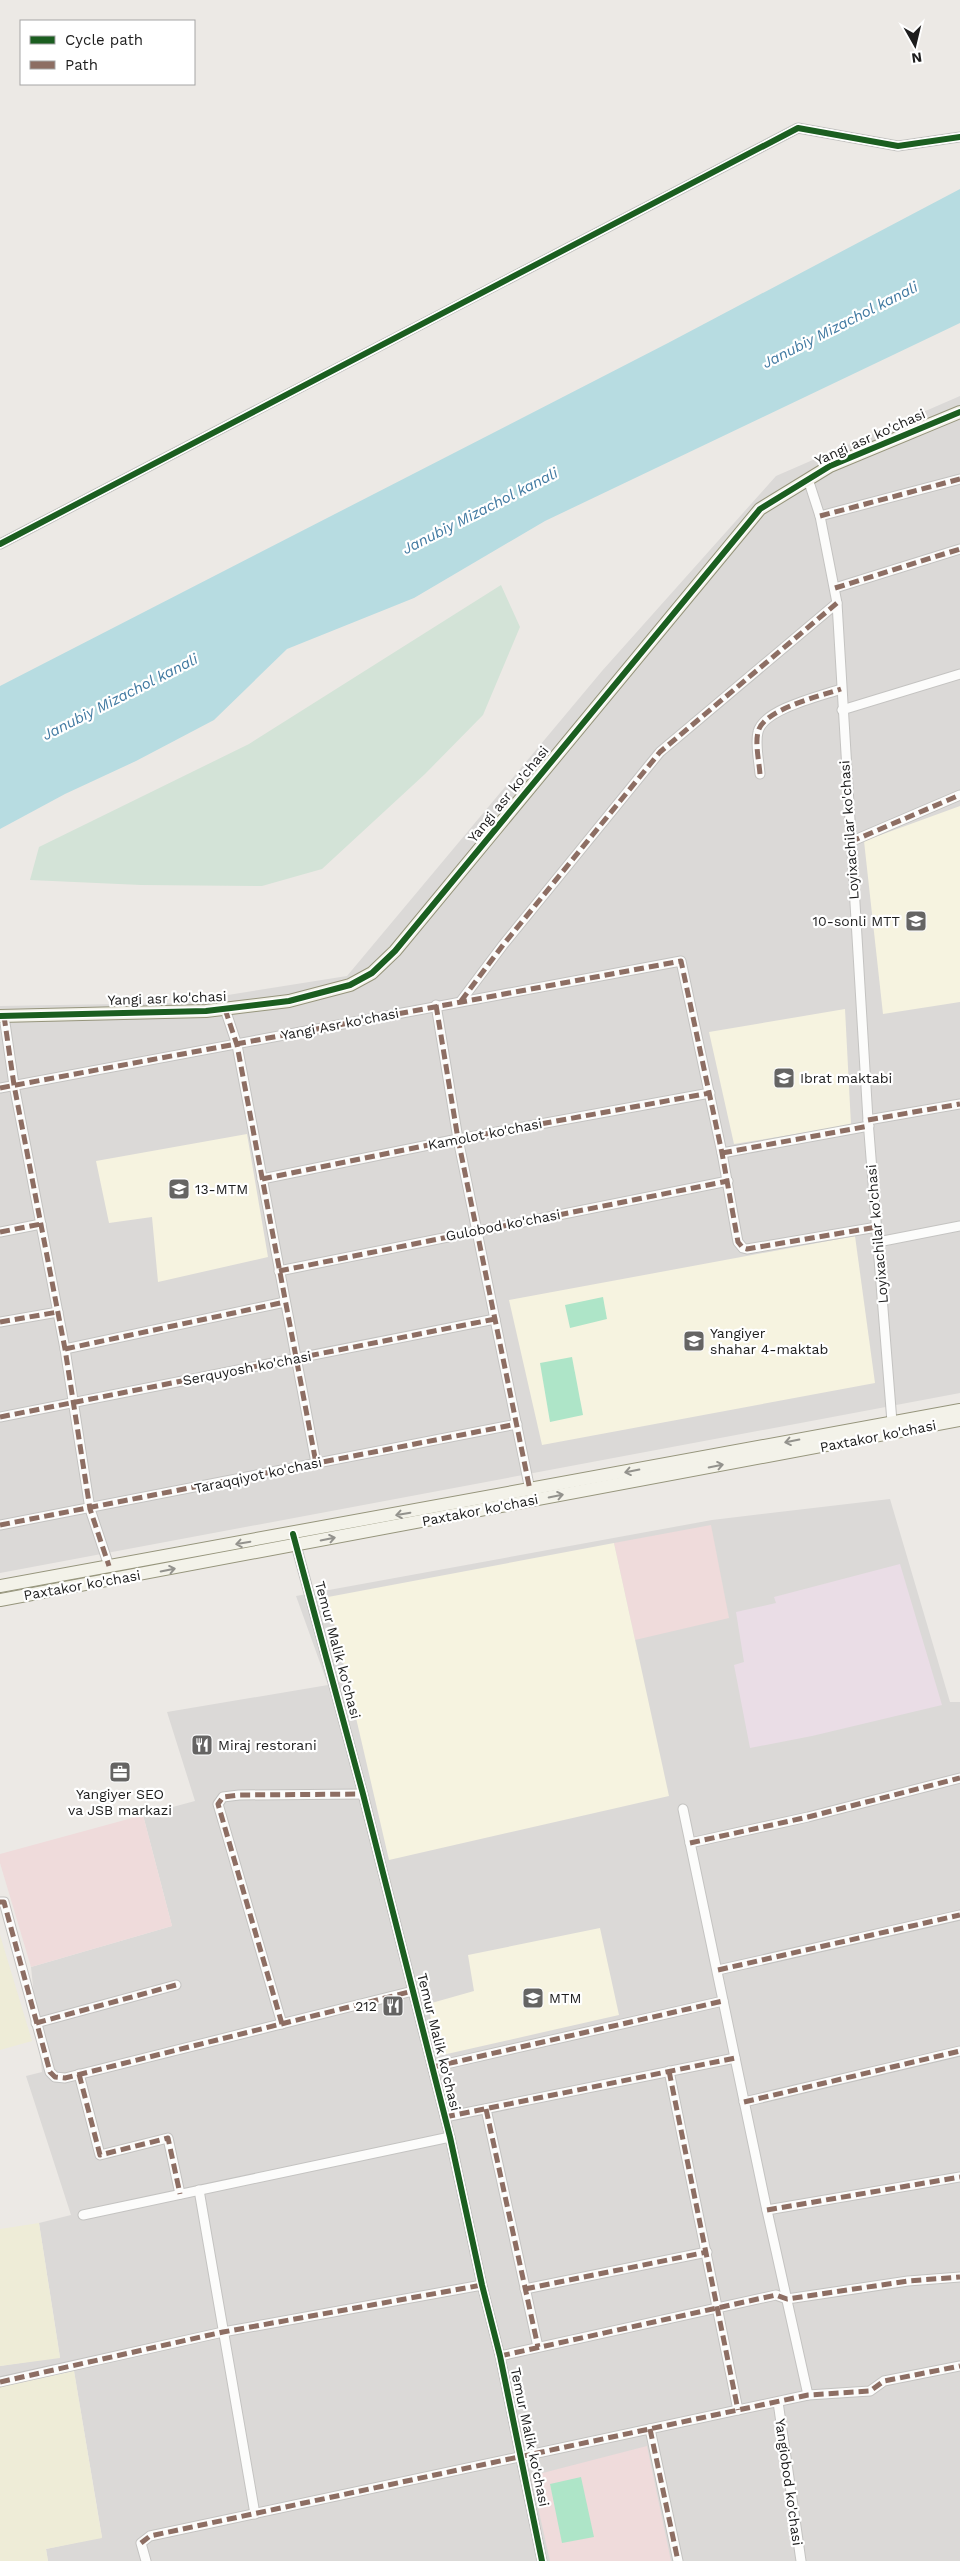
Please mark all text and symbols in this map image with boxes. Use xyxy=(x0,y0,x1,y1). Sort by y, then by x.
legend xyxy=(20,20,195,85)
north arrow xyxy=(890,20,940,70)
text: Cycle path xyxy=(65,31,143,49)
text: N xyxy=(911,49,923,67)
text: Path xyxy=(65,56,98,74)
water label: Janubiy Mizachol kanali xyxy=(759,277,922,372)
street label: Yangi asr ko'chasi xyxy=(812,405,928,469)
water label: Janubiy Mizachol kanali xyxy=(399,463,562,558)
water label: Janubiy Mizachol kanali xyxy=(39,649,202,744)
street label: Yangi asr ko'chasi xyxy=(464,743,552,845)
street label: Loyixachilar ko'chasi xyxy=(836,760,862,900)
school or university icon: 10-sonli MTT xyxy=(904,909,928,933)
place label: 10-sonli MTT xyxy=(813,913,901,929)
street label: Yangi asr ko'chasi xyxy=(107,988,227,1008)
street label: Yangi Asr ko'chasi xyxy=(280,1005,400,1043)
school or university icon: Ibrat maktabi xyxy=(772,1066,796,1090)
place label: Ibrat maktabi xyxy=(800,1070,892,1086)
street label: Kamolot ko'chasi xyxy=(426,1115,544,1153)
street label: Loyixachilar ko'chasi xyxy=(863,1164,891,1304)
school or university icon: 13-MTM xyxy=(167,1177,191,1201)
place label: 13-MTM xyxy=(195,1181,248,1197)
street label: Gulobod ko'chasi xyxy=(444,1206,562,1244)
place label: Yangiyer shahar 4-maktab xyxy=(710,1325,828,1357)
school or university icon: Yangiyer shahar 4-maktab xyxy=(682,1329,706,1353)
street label: Serquyosh ko'chasi xyxy=(181,1348,313,1388)
street label: Paxtakor ko'chasi xyxy=(818,1417,938,1455)
one-way arrow xyxy=(784,1437,800,1447)
street label: Taraqqiyot ko'chasi xyxy=(193,1454,323,1496)
one-way arrow xyxy=(708,1460,724,1470)
one-way arrow xyxy=(624,1467,640,1476)
one-way arrow xyxy=(548,1490,564,1500)
street label: Paxtakor ko'chasi xyxy=(420,1491,540,1529)
one-way arrow xyxy=(396,1509,412,1519)
one-way arrow xyxy=(320,1534,336,1544)
one-way arrow xyxy=(236,1538,252,1548)
one-way arrow xyxy=(160,1564,176,1574)
street label: Paxtakor ko'chasi xyxy=(22,1567,142,1603)
street label: Temur Malik ko'chasi xyxy=(312,1579,364,1721)
restaurant icon: Miraj restorani xyxy=(190,1733,214,1757)
place label: Miraj restorani xyxy=(218,1737,317,1753)
office icon: Yangiyer SEO va JSB markazi xyxy=(108,1760,132,1784)
place label: Yangiyer SEO va JSB markazi xyxy=(68,1786,172,1818)
street label: Temur Malik ko'chasi xyxy=(414,1971,464,2113)
school or university icon: MTM xyxy=(521,1986,545,2010)
place label: MTM xyxy=(549,1990,581,2006)
restaurant icon: 212 xyxy=(381,1994,405,2018)
place label: 212 xyxy=(355,1998,377,2014)
street label: Temur Malik ko'chasi xyxy=(507,2366,553,2508)
street label: Yangiobod ko'chasi xyxy=(772,2417,806,2547)

